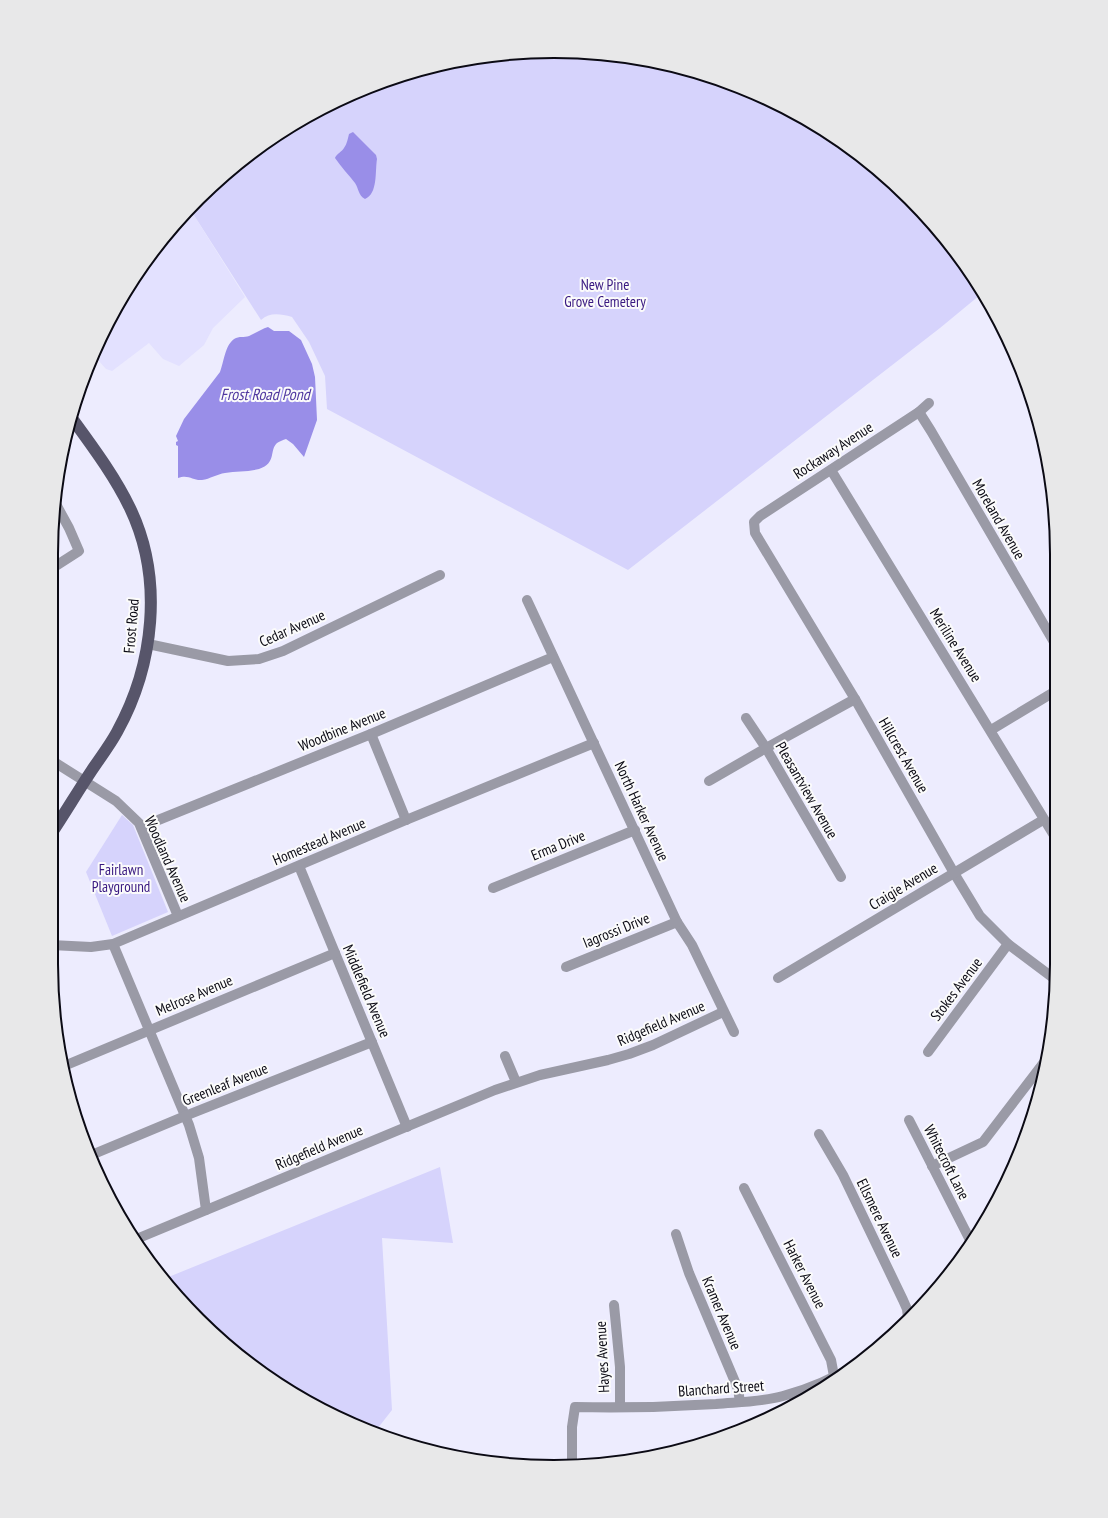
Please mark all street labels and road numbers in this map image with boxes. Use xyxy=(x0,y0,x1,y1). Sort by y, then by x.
street label: Rockaway Avenue xyxy=(790,417,876,483)
street label: Moreland Avenue xyxy=(968,475,1030,563)
street label: Frost Road xyxy=(119,598,143,654)
street label: Cedar Avenue xyxy=(256,605,328,651)
street label: Meriline Avenue xyxy=(926,605,986,685)
street label: Woodbine Avenue xyxy=(296,703,388,755)
street label: Hillcrest Avenue xyxy=(875,714,933,796)
street label: Pleasantview Avenue xyxy=(772,738,842,842)
street label: North Harker Avenue xyxy=(611,758,673,864)
street label: Woodland Avenue xyxy=(141,813,195,905)
street label: Homestead Avenue xyxy=(270,813,368,869)
street label: Erma Drive xyxy=(528,826,588,864)
street label: Craigie Avenue xyxy=(865,858,941,914)
street label: Iagrossi Drive xyxy=(580,908,652,952)
street label: Middlefield Avenue xyxy=(339,942,395,1040)
street label: Stokes Avenue xyxy=(926,954,986,1024)
street label: Melrose Avenue xyxy=(153,970,235,1020)
street label: Ridgefield Avenue xyxy=(614,996,708,1050)
street label: Greenleaf Avenue xyxy=(179,1058,271,1110)
street label: Ridgefield Avenue xyxy=(272,1120,366,1174)
street label: Whitecroft Lane xyxy=(920,1121,974,1203)
street label: Ellsmere Avenue xyxy=(853,1175,907,1261)
street label: Harker Avenue xyxy=(780,1236,830,1312)
street label: Kramer Avenue xyxy=(698,1273,746,1353)
street label: Hayes Avenue xyxy=(591,1321,613,1393)
street label: Blanchard Street xyxy=(677,1376,765,1400)

